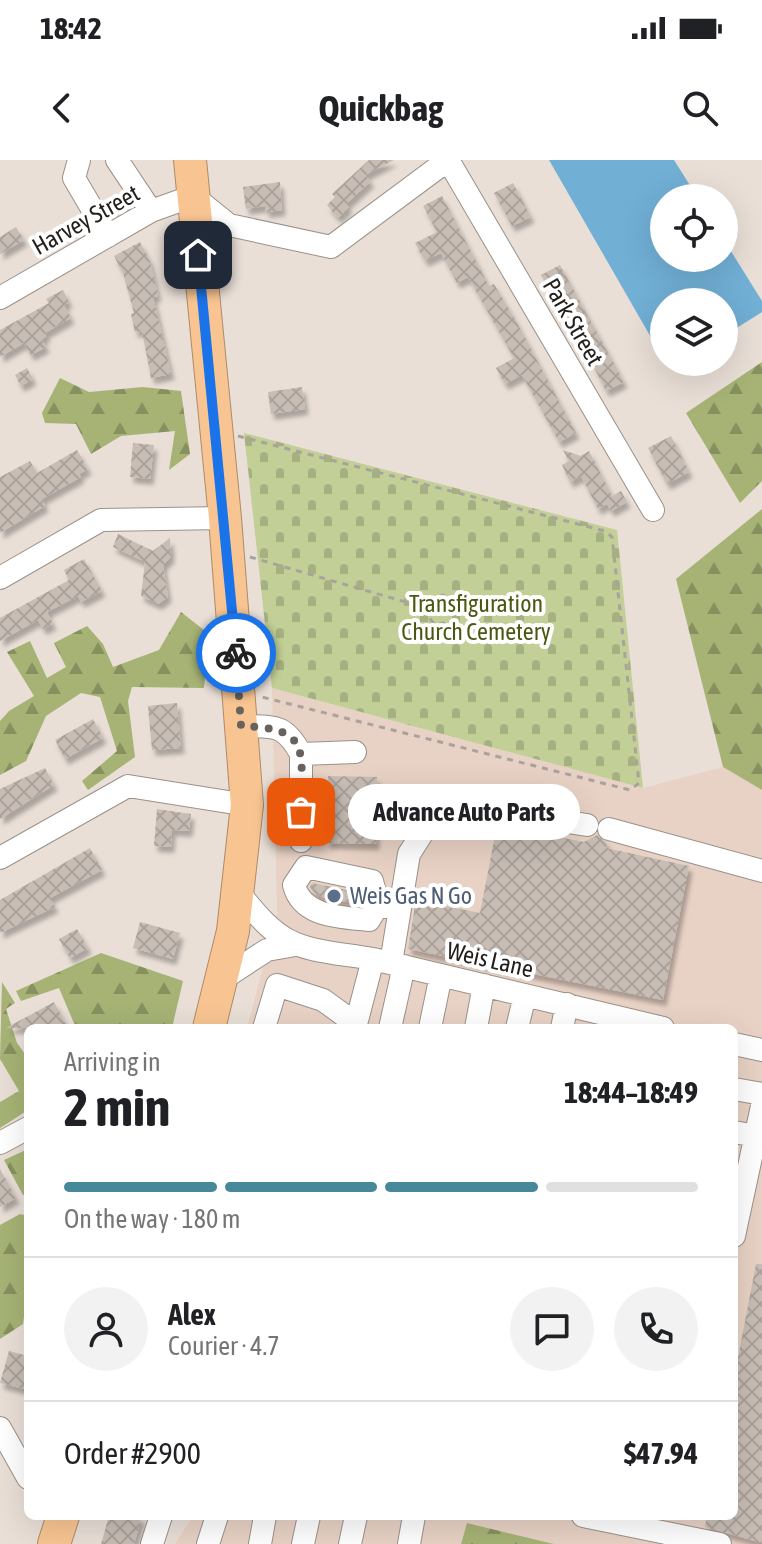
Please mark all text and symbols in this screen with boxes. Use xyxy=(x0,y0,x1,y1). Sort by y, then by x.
text: 18:42 xyxy=(40,11,102,45)
icon: back xyxy=(40,86,84,130)
icon: search xyxy=(678,86,722,130)
text: Quickbag xyxy=(318,87,444,129)
street label: Harvey Street xyxy=(27,179,144,260)
map controls xyxy=(650,184,738,376)
button: locate xyxy=(650,184,738,272)
pin xyxy=(164,221,232,289)
icon: home xyxy=(176,233,220,277)
street label: Park Street xyxy=(538,273,609,370)
button: layers xyxy=(650,288,738,376)
park label: Transfiguration Church Cemetery xyxy=(401,590,551,645)
courier xyxy=(196,613,276,693)
icon: bike xyxy=(214,631,258,675)
pin xyxy=(267,778,335,846)
callout: Advance Auto Parts xyxy=(349,784,581,840)
icon: bag xyxy=(279,790,323,834)
text: Advance Auto Parts xyxy=(373,797,555,827)
place label: Weis Gas N Go xyxy=(350,882,472,909)
marker: Weis Gas N Go xyxy=(325,887,343,905)
street label: Weis Lane xyxy=(444,936,536,983)
text: Arriving in xyxy=(64,1047,161,1077)
text: 18:44–18:49 xyxy=(564,1075,698,1109)
text: 2 min xyxy=(64,1077,170,1137)
text: On the way · 180 m xyxy=(64,1204,241,1234)
button: person xyxy=(64,1287,148,1371)
button: chat xyxy=(510,1287,594,1371)
button: phone xyxy=(614,1287,698,1371)
text: Alex xyxy=(168,1297,216,1331)
text: Courier · 4.7 xyxy=(168,1331,279,1361)
text: Order #2900 xyxy=(64,1436,201,1470)
text: $47.94 xyxy=(624,1436,698,1470)

